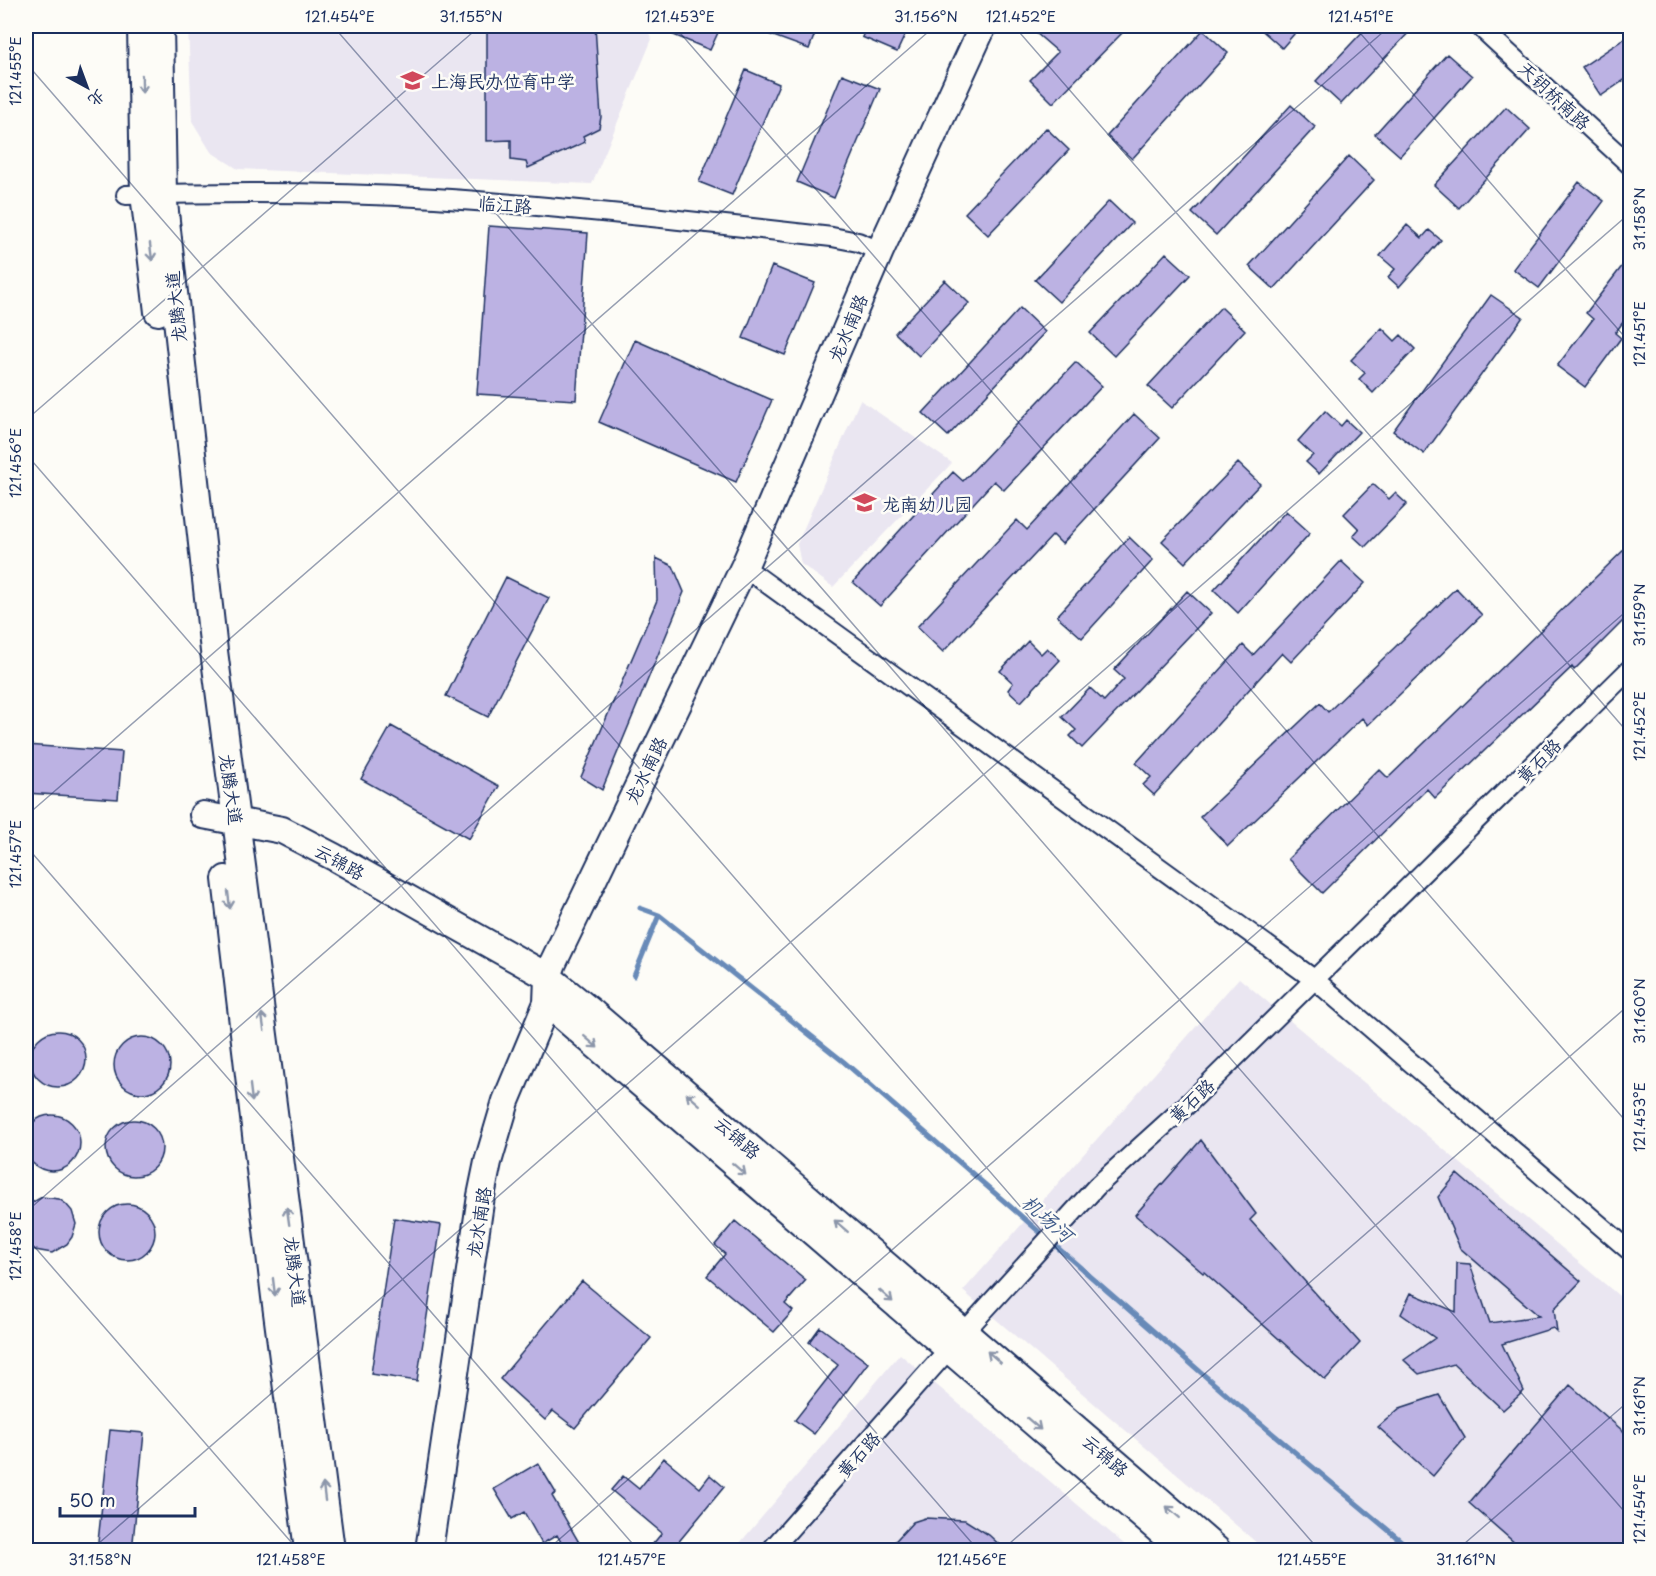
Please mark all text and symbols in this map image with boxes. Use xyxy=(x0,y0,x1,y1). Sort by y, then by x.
text: 121.454°E xyxy=(305,4,375,27)
text: 31.155°N xyxy=(439,4,503,27)
text: 121.453°E xyxy=(645,4,715,27)
text: 31.156°N xyxy=(894,4,958,27)
text: 121.452°E xyxy=(986,4,1056,27)
text: 121.451°E xyxy=(1328,4,1394,27)
text: 121.455°E xyxy=(3,36,26,106)
street label: 天钥桥南路 xyxy=(1513,54,1597,136)
north arrow xyxy=(57,57,117,117)
school or university icon: 上海民办位育中学 xyxy=(400,67,426,93)
place label: 上海民办位育中学 xyxy=(431,67,575,94)
one-way arrow xyxy=(136,73,148,93)
text: 北 xyxy=(84,85,111,113)
text: 31.158°N xyxy=(1627,187,1650,251)
street label: 临江路 xyxy=(477,189,533,219)
one-way arrow xyxy=(146,242,157,262)
street label: 龙腾大道 xyxy=(158,270,192,344)
street label: 龙水南路 xyxy=(821,290,873,366)
text: 121.451°E xyxy=(1627,301,1650,367)
text: 121.456°E xyxy=(3,428,26,498)
school or university icon: 龙南幼儿园 xyxy=(851,490,877,516)
place label: 龙南幼儿园 xyxy=(882,490,972,517)
text: 31.159°N xyxy=(1627,583,1650,647)
text: 121.452°E xyxy=(1627,691,1650,761)
street label: 黄石路 xyxy=(1509,731,1567,789)
street label: 龙水南路 xyxy=(617,732,673,808)
street label: 龙腾大道 xyxy=(214,751,250,827)
text: 121.457°E xyxy=(3,820,26,888)
street label: 云锦路 xyxy=(310,836,370,886)
one-way arrow xyxy=(223,889,234,909)
text: 31.160°N xyxy=(1627,978,1650,1044)
one-way arrow xyxy=(257,1013,268,1033)
one-way arrow xyxy=(583,1035,599,1048)
street label: 黄石路 xyxy=(1162,1072,1220,1128)
text: 121.453°E xyxy=(1627,1082,1650,1152)
one-way arrow xyxy=(246,1083,257,1103)
one-way arrow xyxy=(686,1092,701,1106)
street label: 云锦路 xyxy=(709,1109,767,1165)
one-way arrow xyxy=(731,1162,746,1176)
street label: 龙水南路 xyxy=(459,1184,497,1260)
water label: 机场河 xyxy=(1016,1187,1083,1251)
one-way arrow xyxy=(283,1206,294,1226)
text: 121.458°E xyxy=(3,1211,26,1281)
one-way arrow xyxy=(834,1219,849,1233)
street label: 龙腾大道 xyxy=(278,1234,314,1308)
one-way arrow xyxy=(269,1276,280,1296)
one-way arrow xyxy=(878,1290,894,1303)
one-way arrow xyxy=(986,1350,1001,1364)
text: 31.161°N xyxy=(1627,1376,1650,1436)
one-way arrow xyxy=(1026,1417,1041,1431)
street label: 黄石路 xyxy=(830,1425,886,1483)
street label: 云锦路 xyxy=(1077,1427,1135,1483)
text: 121.454°E xyxy=(1627,1474,1650,1544)
scale bar xyxy=(60,1480,195,1518)
one-way arrow xyxy=(318,1483,329,1503)
text: 50 m xyxy=(69,1486,116,1513)
one-way arrow xyxy=(1166,1505,1181,1519)
text: 31.158°N xyxy=(68,1547,132,1570)
text: 121.458°E xyxy=(256,1547,326,1570)
text: 121.457°E xyxy=(598,1547,666,1570)
text: 121.456°E xyxy=(937,1547,1007,1570)
text: 121.455°E xyxy=(1277,1547,1347,1570)
text: 31.161°N xyxy=(1436,1547,1496,1570)

